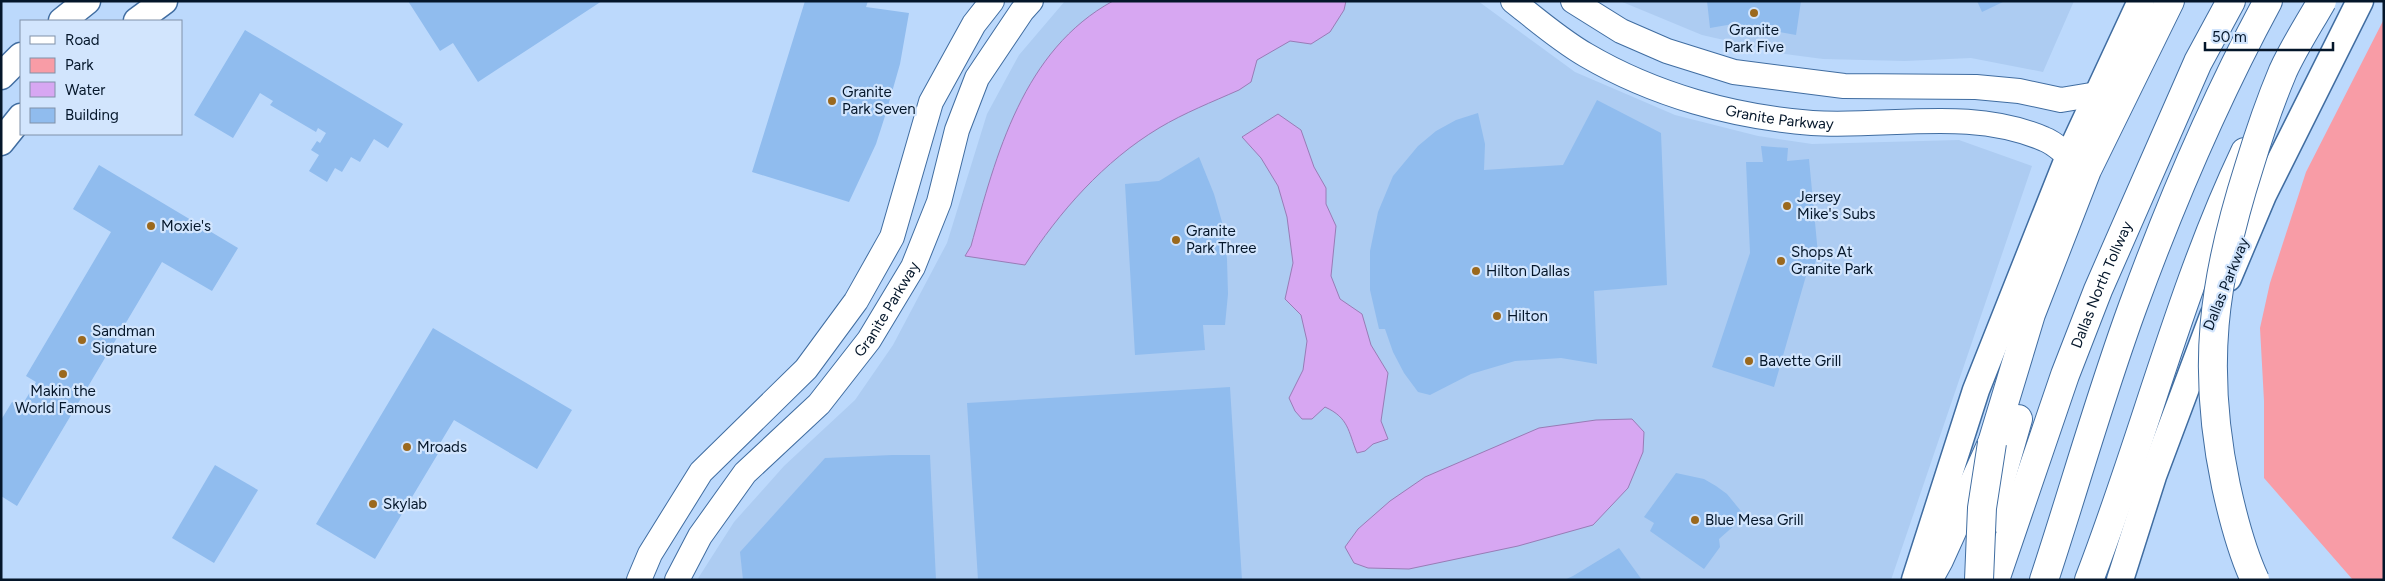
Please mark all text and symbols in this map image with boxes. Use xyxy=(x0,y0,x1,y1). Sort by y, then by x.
marker: Granite Park Five xyxy=(1748,7,1760,19)
legend xyxy=(20,20,182,135)
scale bar xyxy=(2205,20,2332,52)
place label: Granite Park Five xyxy=(1724,21,1784,56)
text: 50 m xyxy=(2212,28,2247,46)
text: Road xyxy=(65,31,100,49)
text: Park xyxy=(65,56,94,74)
text: Water xyxy=(65,81,105,99)
place label: Granite Park Seven xyxy=(842,83,916,118)
marker: Granite Park Seven xyxy=(826,95,838,107)
street label: Granite Parkway xyxy=(1724,101,1834,133)
text: Building xyxy=(65,106,119,124)
place label: Jersey Mike's Subs xyxy=(1797,188,1876,223)
marker: Jersey Mike's Subs xyxy=(1781,200,1793,212)
place label: Moxie's xyxy=(161,217,211,235)
street label: Dallas North Tollway xyxy=(2067,218,2136,351)
marker: Moxie's xyxy=(145,220,157,232)
place label: Granite Park Three xyxy=(1186,222,1256,257)
marker: Granite Park Three xyxy=(1170,234,1182,246)
street label: Dallas Parkway xyxy=(2199,235,2253,333)
place label: Shops At Granite Park xyxy=(1791,243,1874,278)
marker: Shops At Granite Park xyxy=(1775,255,1787,267)
street label: Granite Parkway xyxy=(850,259,923,361)
place label: Hilton Dallas xyxy=(1486,262,1570,280)
marker: Hilton Dallas xyxy=(1470,265,1482,277)
place label: Hilton xyxy=(1507,307,1548,325)
marker: Hilton xyxy=(1491,310,1503,322)
place label: Sandman Signature xyxy=(92,322,157,357)
marker: Sandman Signature xyxy=(76,334,88,346)
place label: Bavette Grill xyxy=(1759,352,1841,370)
marker: Bavette Grill xyxy=(1743,355,1755,367)
marker: Makin the World Famous xyxy=(57,368,69,380)
place label: Makin the World Famous xyxy=(15,382,111,417)
place label: Mroads xyxy=(417,438,467,456)
marker: Mroads xyxy=(401,441,413,453)
place label: Skylab xyxy=(383,495,427,513)
marker: Skylab xyxy=(367,498,379,510)
place label: Blue Mesa Grill xyxy=(1705,511,1804,529)
marker: Blue Mesa Grill xyxy=(1689,514,1701,526)

